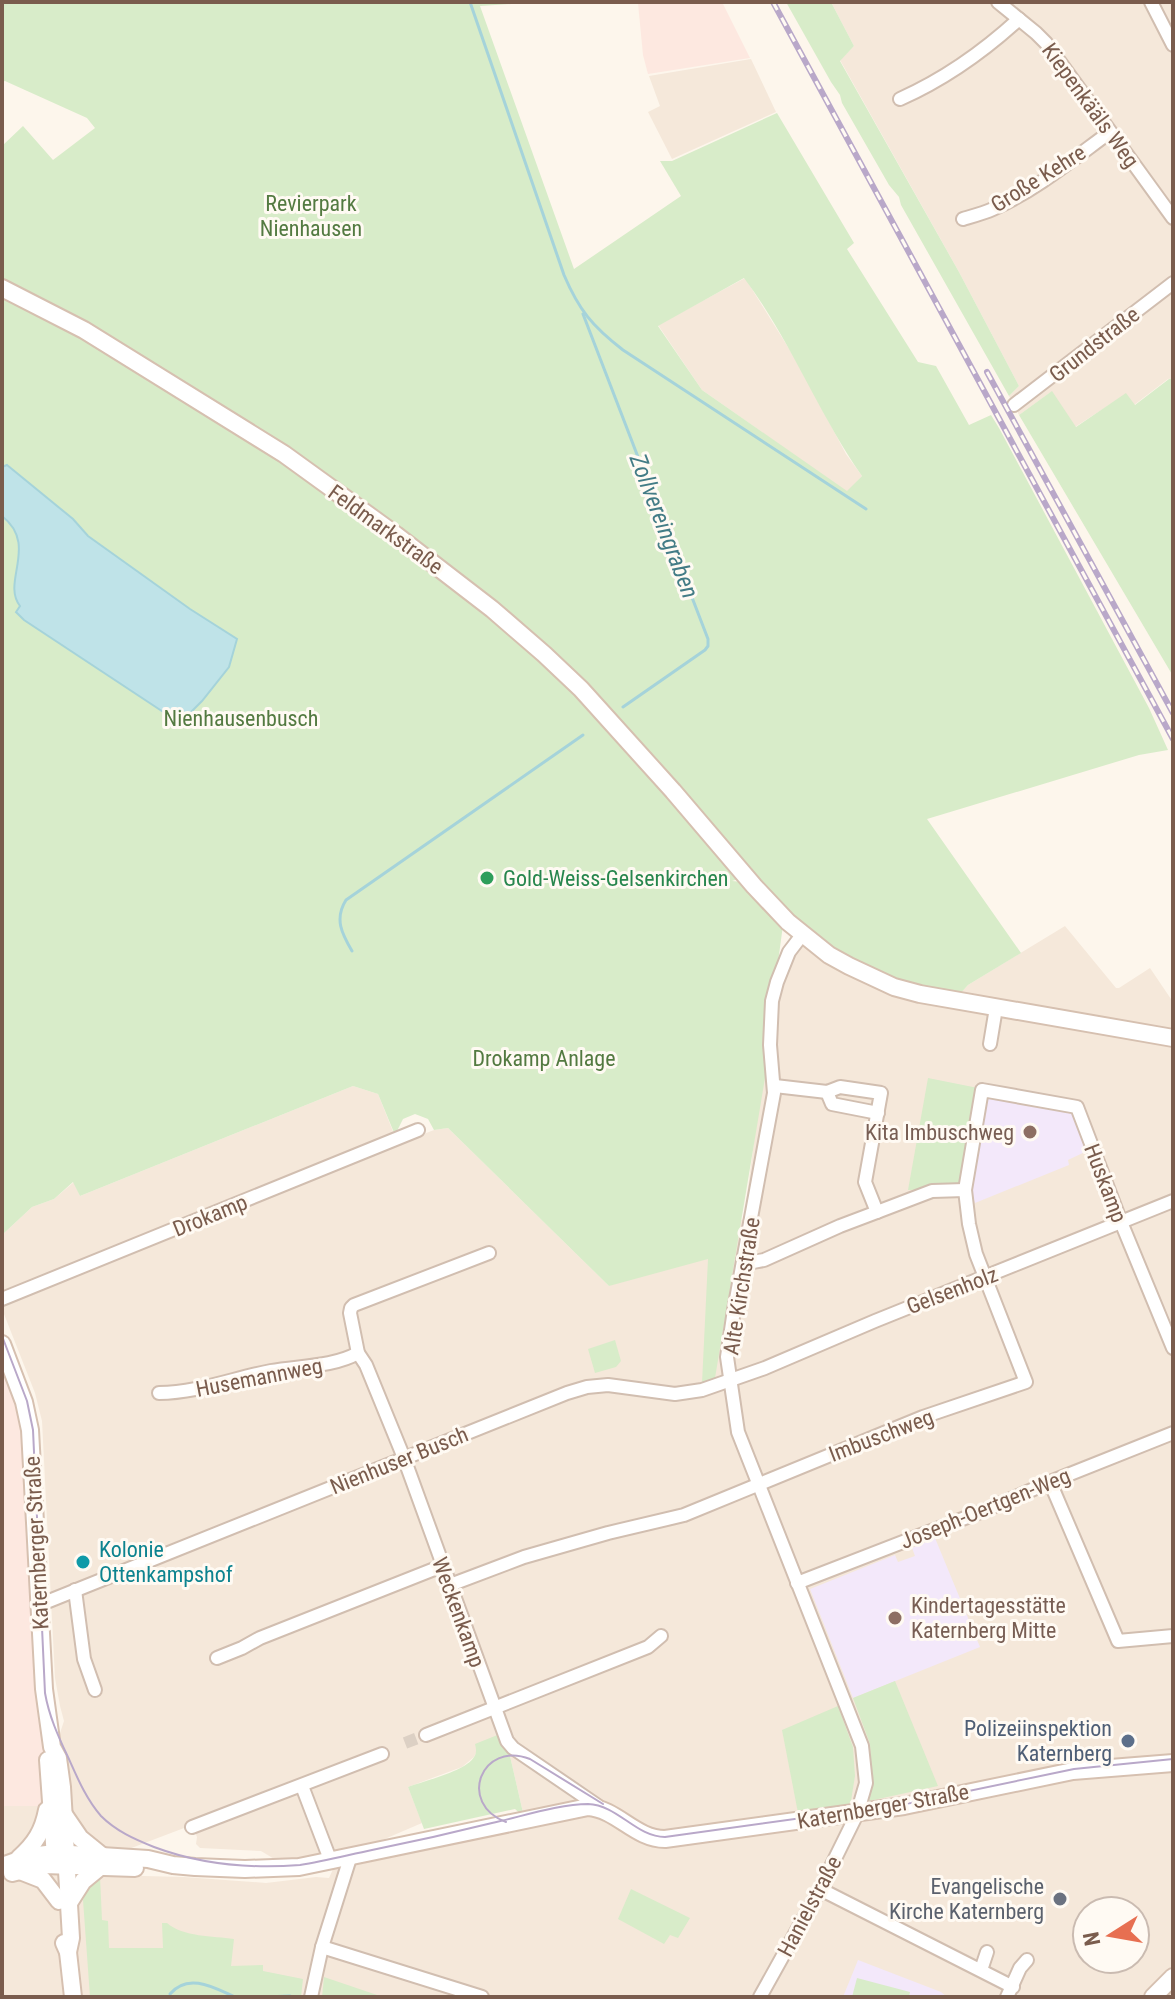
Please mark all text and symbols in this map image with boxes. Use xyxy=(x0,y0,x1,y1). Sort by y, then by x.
street label: Kiepenkääls Weg xyxy=(1037,38,1144,172)
street label: Große Kehre xyxy=(986,140,1090,217)
park label: Revierpark Nienhausen xyxy=(260,191,362,241)
street label: Grundstraße xyxy=(1044,302,1144,387)
water label: Zollvereingraben xyxy=(623,449,704,602)
street label: Feldmarkstraße xyxy=(324,479,448,579)
park label: Nienhausenbusch xyxy=(164,706,318,731)
place label: Gold-Weiss-Gelsenkirchen xyxy=(503,866,728,891)
marker: Gold-Weiss-Gelsenkirchen xyxy=(478,869,496,887)
park label: Drokamp Anlage xyxy=(472,1046,616,1071)
place label: Kita Imbuschweg xyxy=(865,1120,1014,1145)
marker: Kita Imbuschweg xyxy=(1021,1123,1039,1141)
street label: Huskamp xyxy=(1079,1140,1132,1226)
street label: Drokamp xyxy=(169,1189,251,1242)
street label: Alte Kirchstraße xyxy=(718,1215,765,1357)
street label: Gelsenholz xyxy=(903,1262,1001,1319)
street label: Husemannweg xyxy=(194,1353,325,1402)
street label: Imbuschweg xyxy=(825,1404,937,1467)
street label: Nienhuser Busch xyxy=(327,1421,472,1499)
street label: Katernberger Straße xyxy=(19,1456,54,1630)
street label: Joseph-Oertgen-Weg xyxy=(897,1463,1074,1554)
place label: Kolonie Ottenkampshof xyxy=(99,1537,233,1587)
marker: Kolonie Ottenkampshof xyxy=(74,1553,92,1571)
street label: Weckenkamp xyxy=(427,1554,490,1671)
place label: Kindertagesstätte Katernberg Mitte xyxy=(911,1593,1066,1643)
marker: Kindertagesstätte Katernberg Mitte xyxy=(886,1609,904,1627)
place label: Polizeiinspektion Katernberg xyxy=(964,1716,1112,1766)
marker: Polizeiinspektion Katernberg xyxy=(1119,1732,1137,1750)
street label: Katernberger Straße xyxy=(795,1779,971,1834)
street label: Hanielstraße xyxy=(772,1852,846,1961)
place label: Evangelische Kirche Katernberg xyxy=(889,1874,1044,1924)
marker: Evangelische Kirche Katernberg xyxy=(1051,1890,1069,1908)
north arrow xyxy=(1071,1895,1151,1975)
text: N xyxy=(1078,1930,1105,1948)

